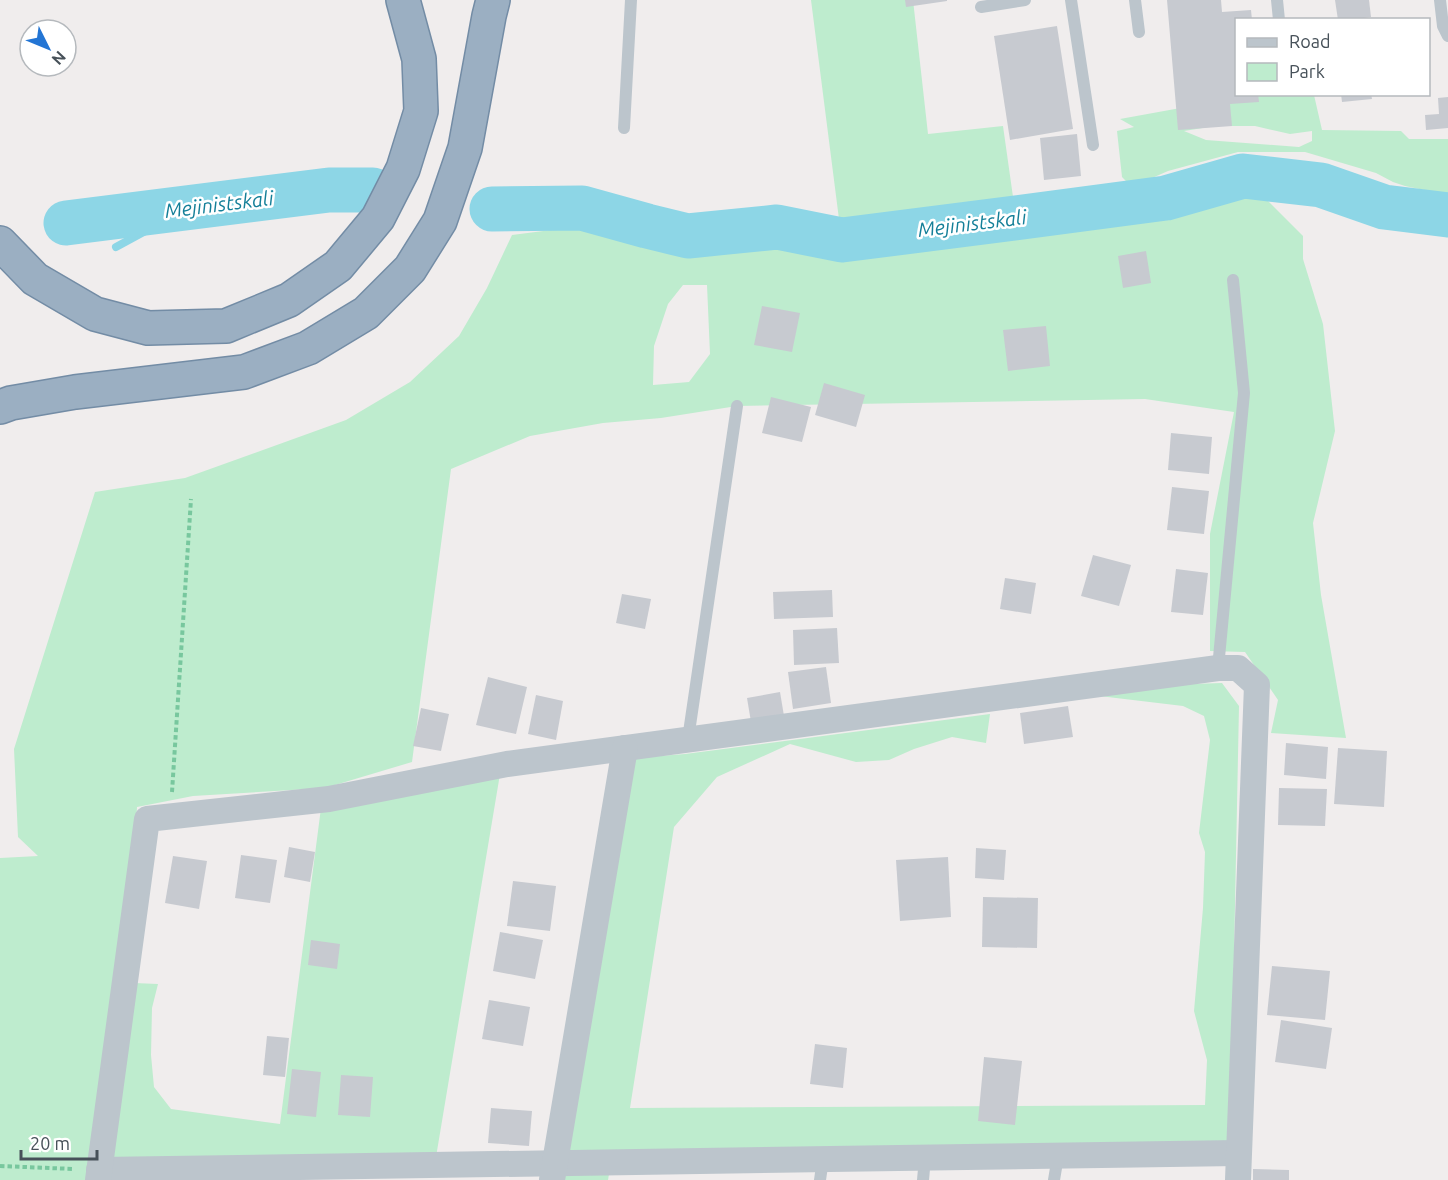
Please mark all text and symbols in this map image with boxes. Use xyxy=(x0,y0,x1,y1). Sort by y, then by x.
north arrow xyxy=(18,18,78,78)
legend xyxy=(1235,18,1430,96)
text: Road xyxy=(1289,31,1331,51)
text: N xyxy=(48,48,70,69)
text: Park xyxy=(1289,61,1325,81)
water label: Mejinistskali xyxy=(163,186,276,222)
water label: Mejinistskali xyxy=(916,205,1029,241)
scale bar xyxy=(21,1123,98,1161)
text: 20 m xyxy=(30,1133,70,1153)

